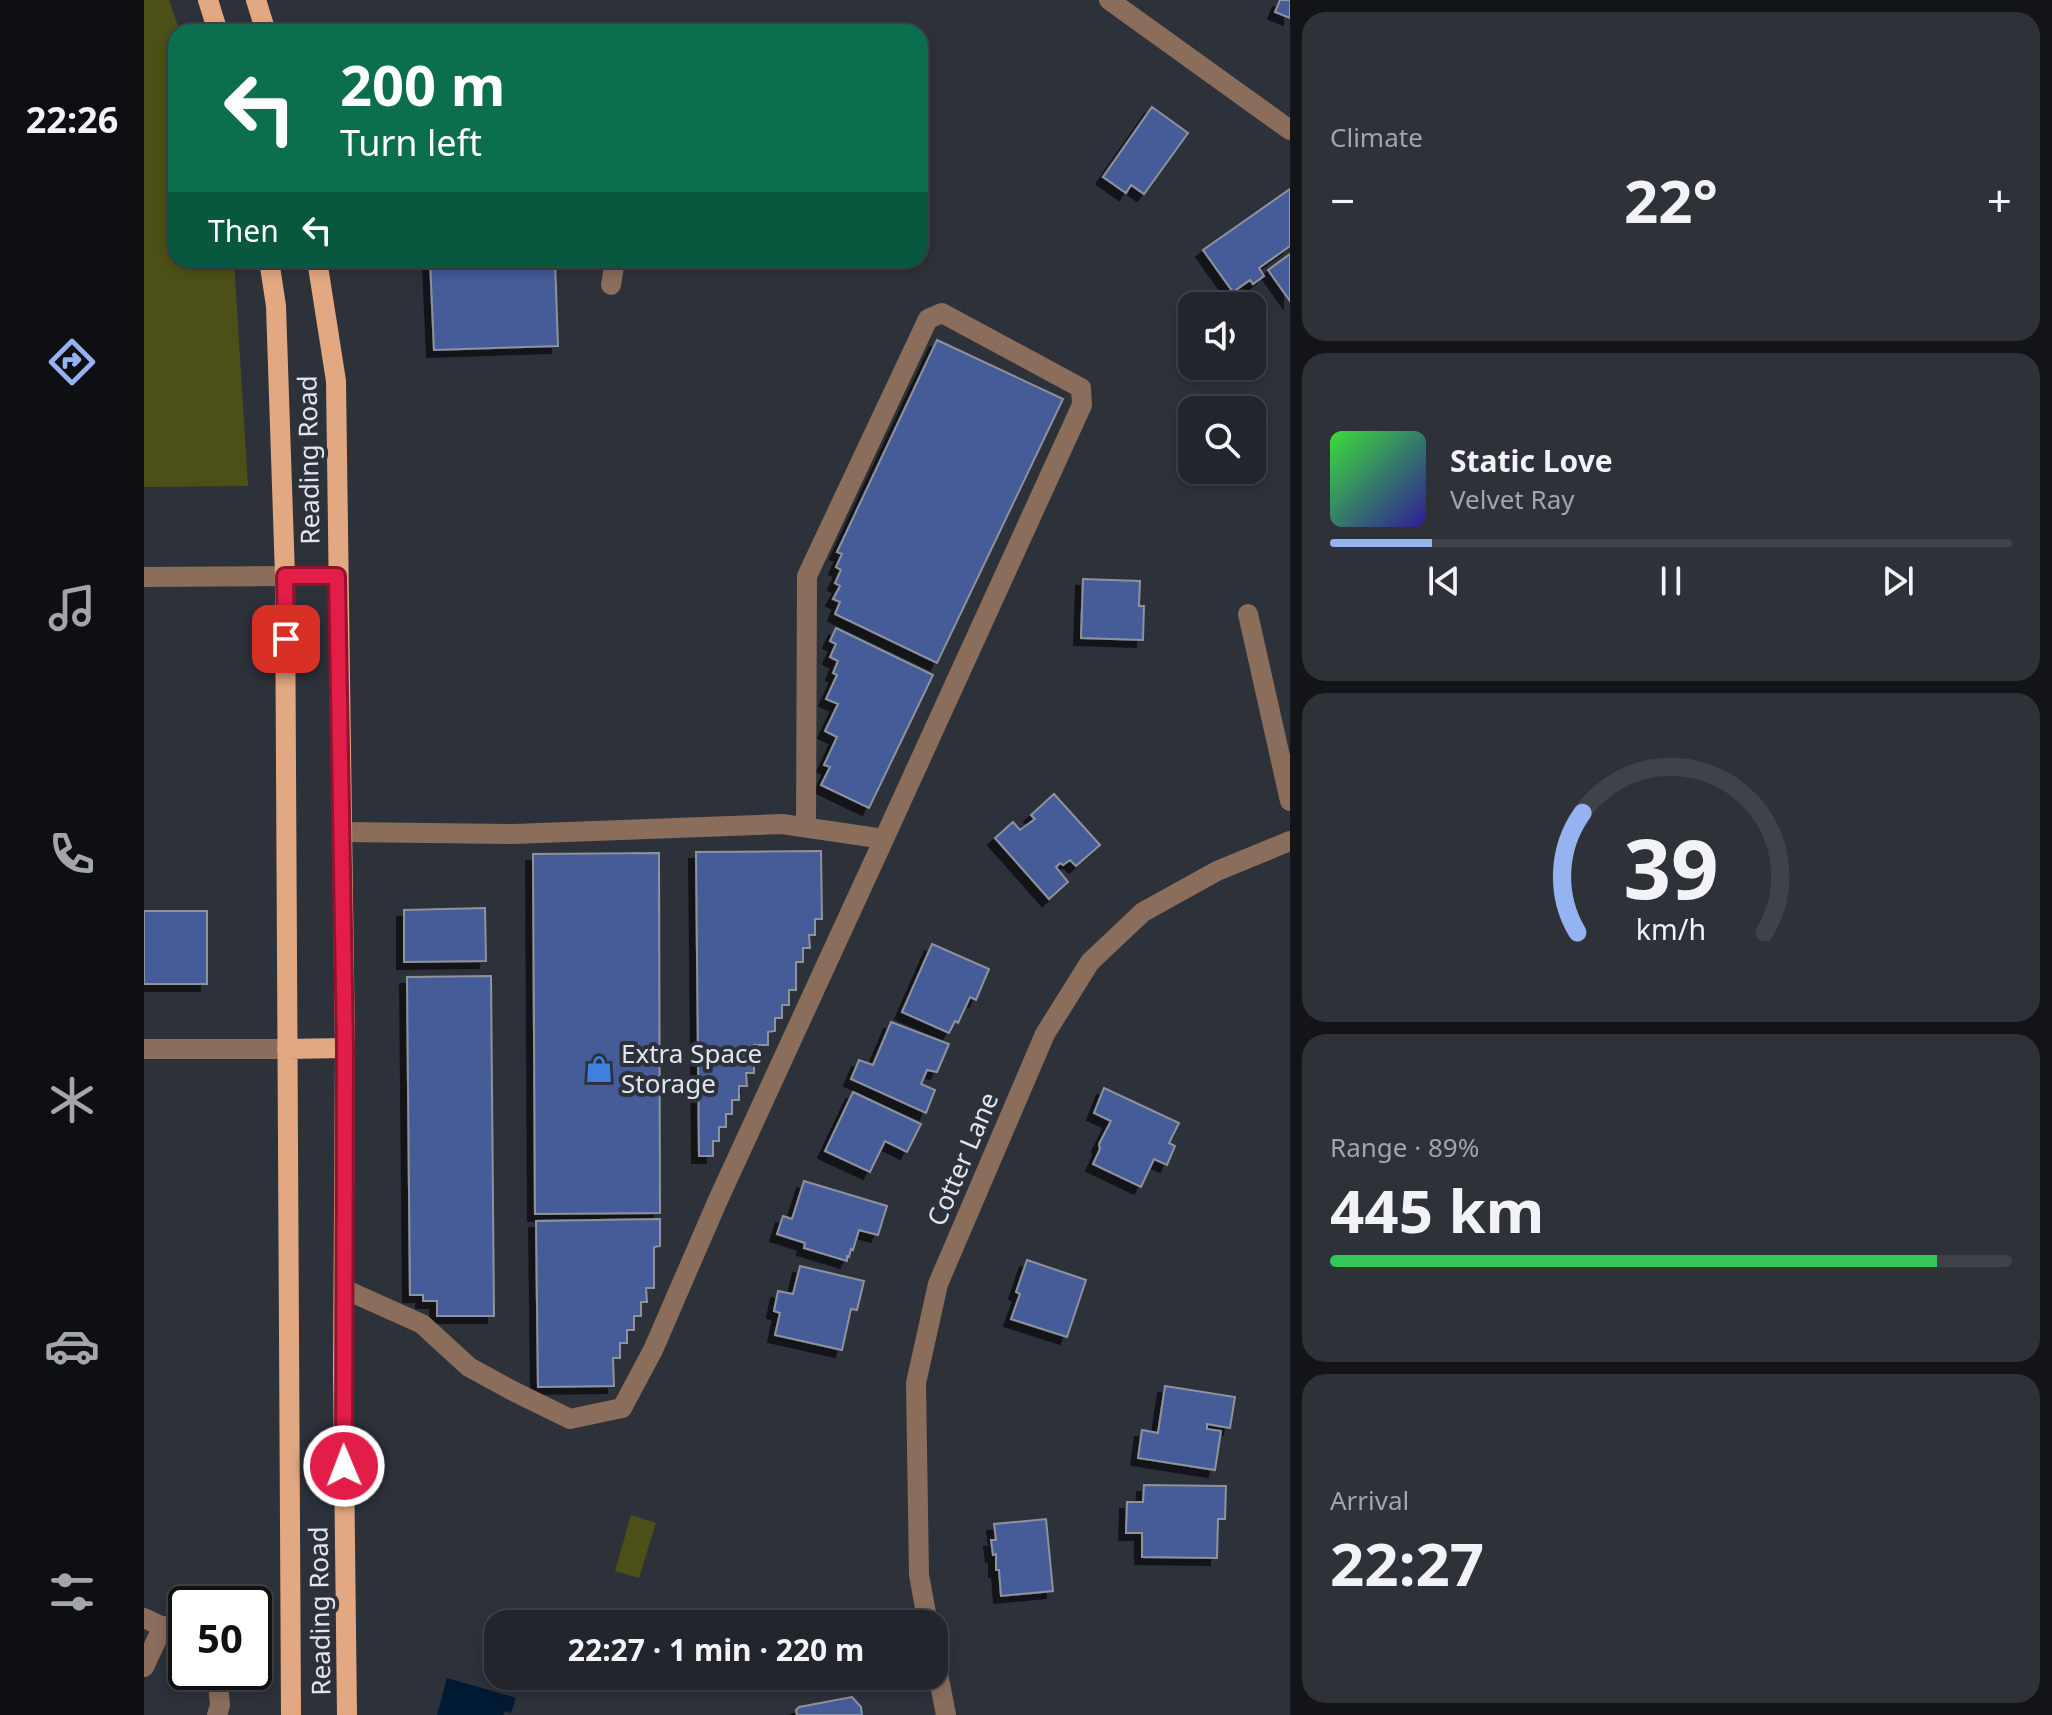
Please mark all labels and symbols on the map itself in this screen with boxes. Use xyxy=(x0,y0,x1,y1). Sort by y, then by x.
street label: Reading Road xyxy=(289,375,327,545)
pin xyxy=(252,605,320,673)
place label: Extra Space Storage xyxy=(621,1035,762,1101)
shop icon: Extra Space Storage xyxy=(584,1054,614,1084)
street label: Cotter Lane xyxy=(918,1086,1006,1231)
position arrow xyxy=(302,1424,386,1508)
street label: Reading Road xyxy=(300,1526,338,1696)
speed limit sign: 50 xyxy=(168,1586,272,1690)

